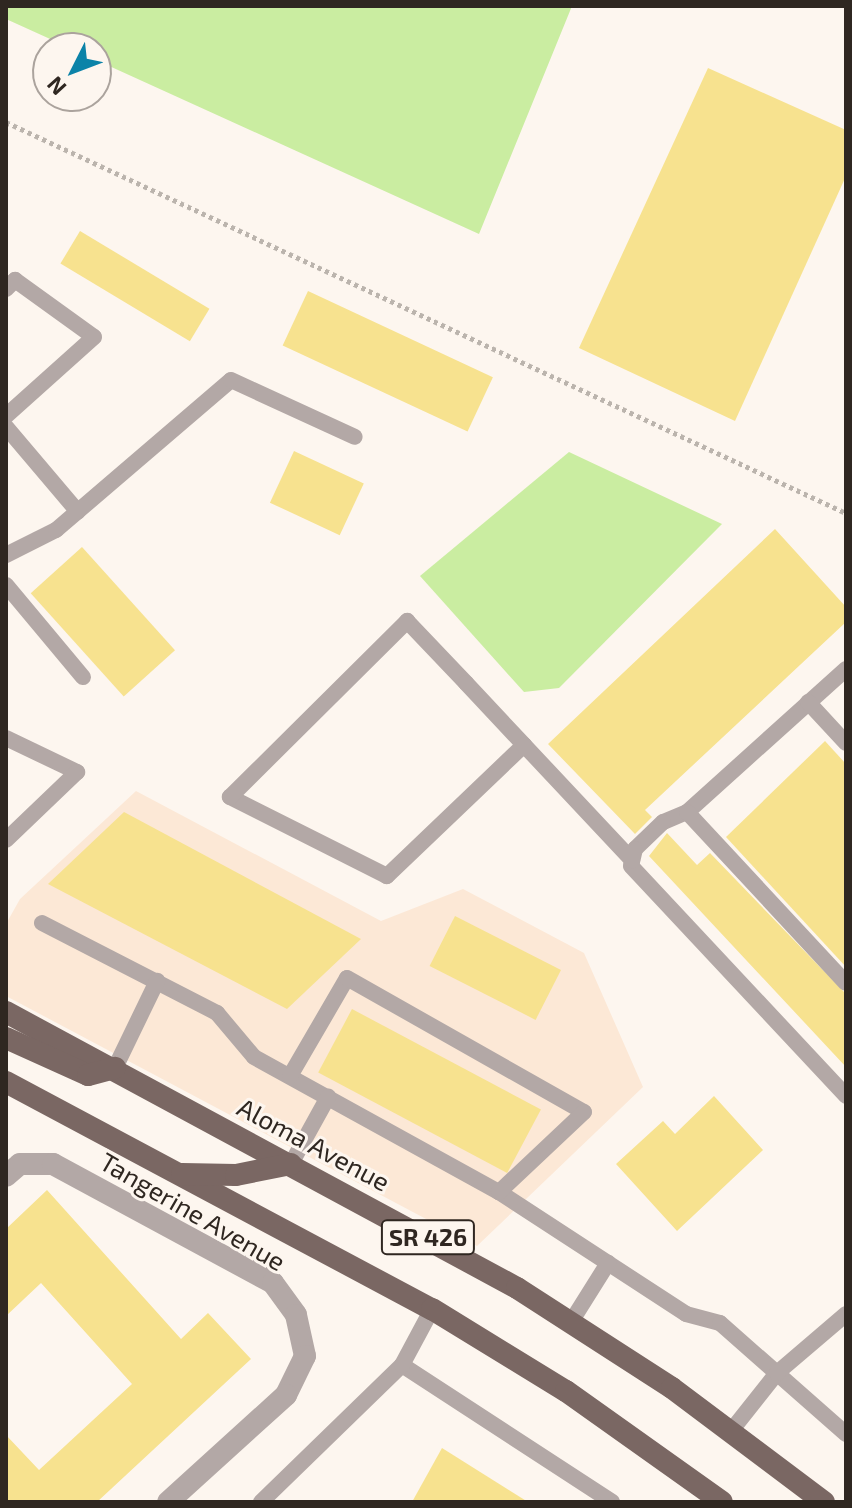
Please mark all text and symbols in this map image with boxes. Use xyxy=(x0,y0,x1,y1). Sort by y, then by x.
north arrow xyxy=(32,32,112,112)
text: N xyxy=(41,72,71,101)
street label: Aloma Avenue xyxy=(232,1091,396,1197)
street label: Tangerine Avenue xyxy=(95,1145,291,1277)
road number: SR 426 xyxy=(380,1217,476,1257)

